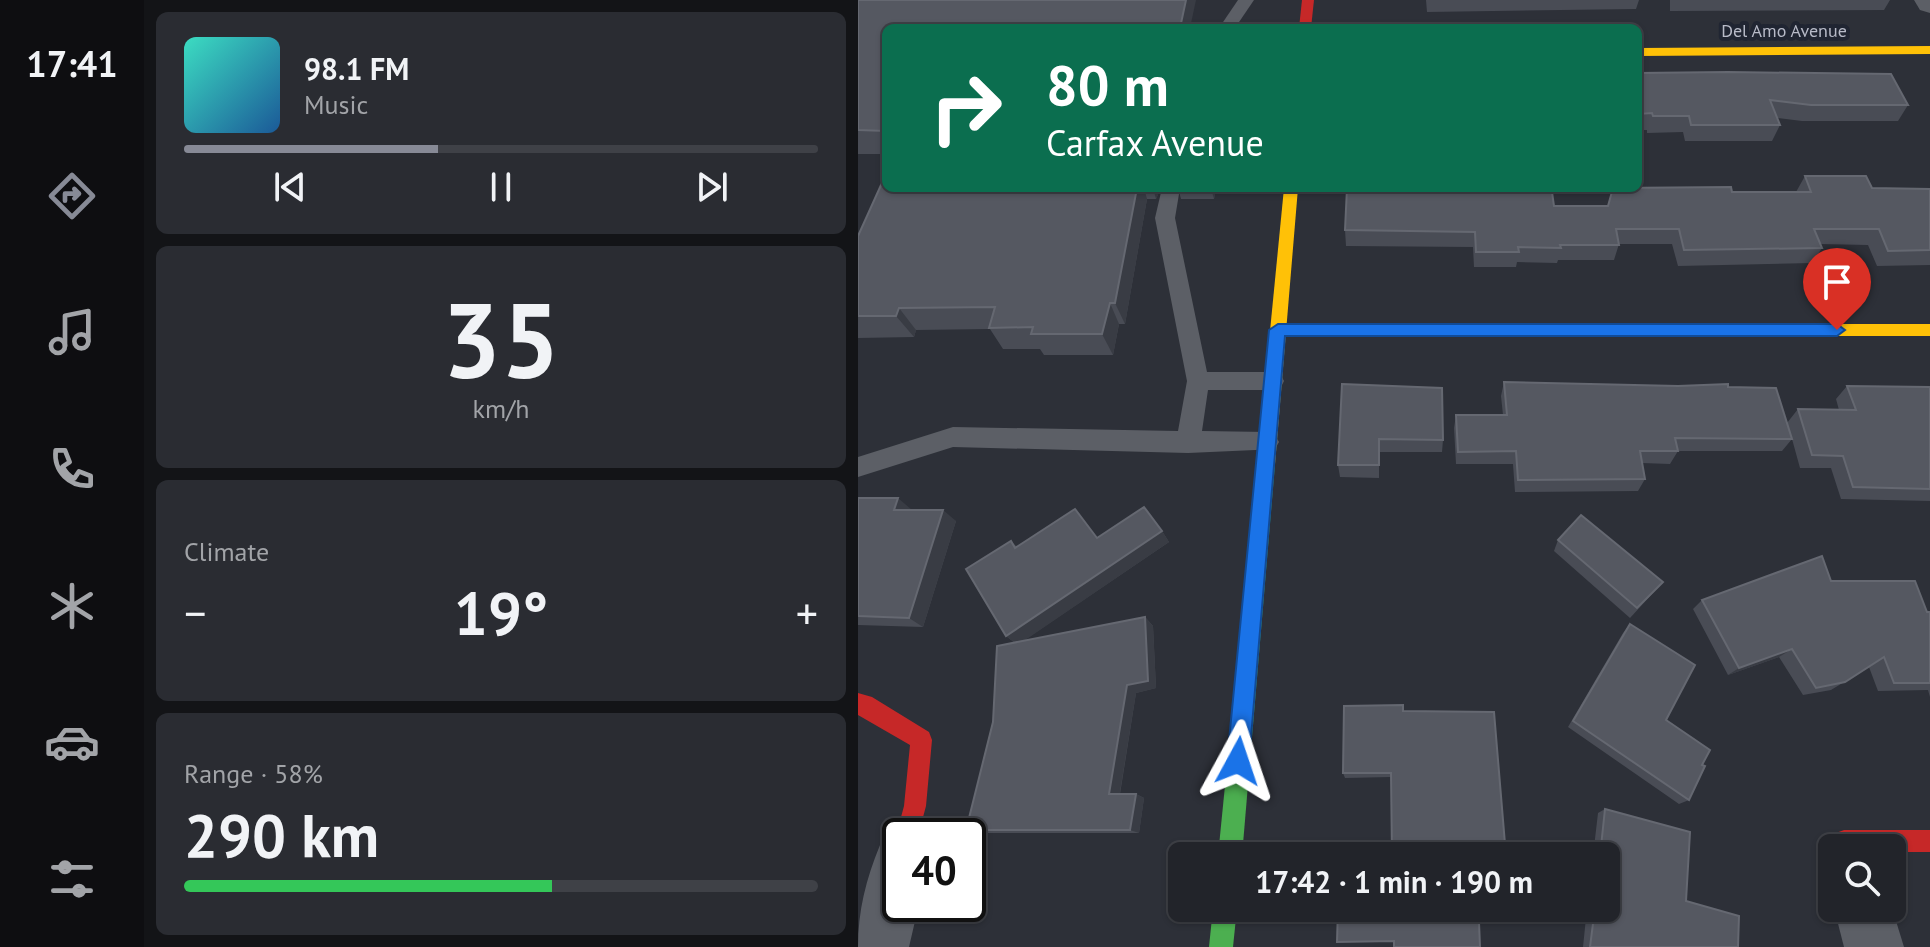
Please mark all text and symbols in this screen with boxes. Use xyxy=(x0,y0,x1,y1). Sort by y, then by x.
street label: Del Amo Avenue xyxy=(1721,19,1847,42)
text: 17:41 xyxy=(26,40,118,87)
text: 98.1 FM xyxy=(304,49,409,88)
text: 80 m xyxy=(1046,49,1169,121)
icon: right xyxy=(914,56,1018,160)
text: Music xyxy=(304,88,368,121)
text: Carfax Avenue xyxy=(1046,119,1264,166)
icon: previous xyxy=(268,165,312,209)
icon: pause xyxy=(479,165,523,209)
icon: next xyxy=(690,165,734,209)
icon: directions xyxy=(44,168,100,224)
pin xyxy=(1803,248,1871,330)
icon: arrive xyxy=(1815,260,1859,304)
text: 35 xyxy=(442,272,560,407)
icon: music xyxy=(44,304,100,360)
text: km/h xyxy=(473,392,530,425)
icon: phone xyxy=(44,441,100,497)
text: Climate xyxy=(184,535,269,568)
text: 19° xyxy=(454,574,548,652)
icon: climate xyxy=(44,578,100,634)
text: − xyxy=(184,584,206,641)
text: + xyxy=(796,584,818,641)
icon: car xyxy=(44,714,100,770)
position arrow xyxy=(1196,719,1280,803)
text: Range · 58% xyxy=(184,757,323,790)
text: 290 km xyxy=(184,796,379,874)
speed limit sign: 40 xyxy=(882,818,986,922)
map controls xyxy=(1818,834,1906,922)
button: search xyxy=(1818,834,1906,922)
icon: filters xyxy=(44,851,100,907)
text: 17:42 · 1 min · 190 m xyxy=(1255,862,1533,901)

